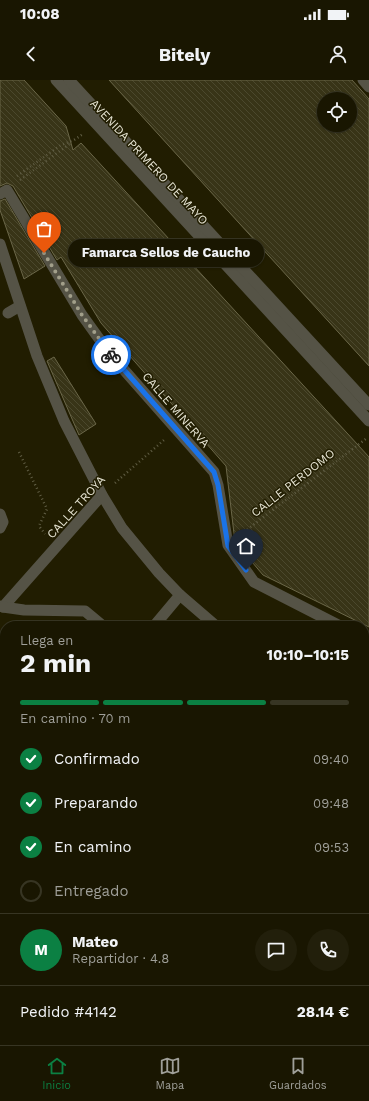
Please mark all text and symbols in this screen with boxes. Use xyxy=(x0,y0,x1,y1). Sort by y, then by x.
text: 10:08 xyxy=(20,5,60,23)
icon: back xyxy=(20,43,42,65)
icon: person xyxy=(327,43,349,65)
text: Bitely xyxy=(159,44,210,65)
map controls xyxy=(317,92,357,132)
button: locate xyxy=(317,92,357,132)
street label: AVENIDA PRIMERO DE MAYO xyxy=(87,97,211,228)
pin xyxy=(27,212,61,253)
icon: bag xyxy=(33,218,55,240)
callout: Famarca Sellos de Caucho xyxy=(68,239,264,267)
text: Famarca Sellos de Caucho xyxy=(82,245,250,260)
courier xyxy=(91,335,131,375)
icon: bike xyxy=(100,344,122,366)
street label: CALLE MINERVA xyxy=(139,369,213,451)
street label: CALLE PERDOMO xyxy=(248,446,338,520)
street label: CALLE TROYA xyxy=(44,473,108,541)
pin xyxy=(229,529,263,570)
icon: home xyxy=(235,535,257,557)
text: Llega en xyxy=(20,633,73,648)
text: 10:10–10:15 xyxy=(267,646,349,664)
text: 2 min xyxy=(20,648,91,678)
text: En camino · 70 m xyxy=(20,711,130,726)
icon: check xyxy=(20,748,42,770)
text: Confirmado xyxy=(54,750,140,768)
text: 09:40 xyxy=(313,752,349,767)
icon: check xyxy=(20,792,42,814)
text: Preparando xyxy=(54,794,138,812)
text: 09:48 xyxy=(313,796,349,811)
icon: check xyxy=(20,836,42,858)
text: En camino xyxy=(54,838,131,856)
text: 09:53 xyxy=(314,840,349,855)
text: Entregado xyxy=(54,882,128,900)
button: chat xyxy=(255,929,297,971)
button: phone xyxy=(307,929,349,971)
text: Mateo xyxy=(72,933,118,951)
text: M xyxy=(34,941,48,959)
text: Repartidor · 4.8 xyxy=(72,951,169,966)
text: Pedido #4142 xyxy=(20,1003,117,1021)
text: 28.14 € xyxy=(297,1003,349,1021)
tab: Inicio xyxy=(42,1055,71,1092)
tab: Mapa xyxy=(156,1055,184,1092)
tab: Guardados xyxy=(269,1055,327,1092)

